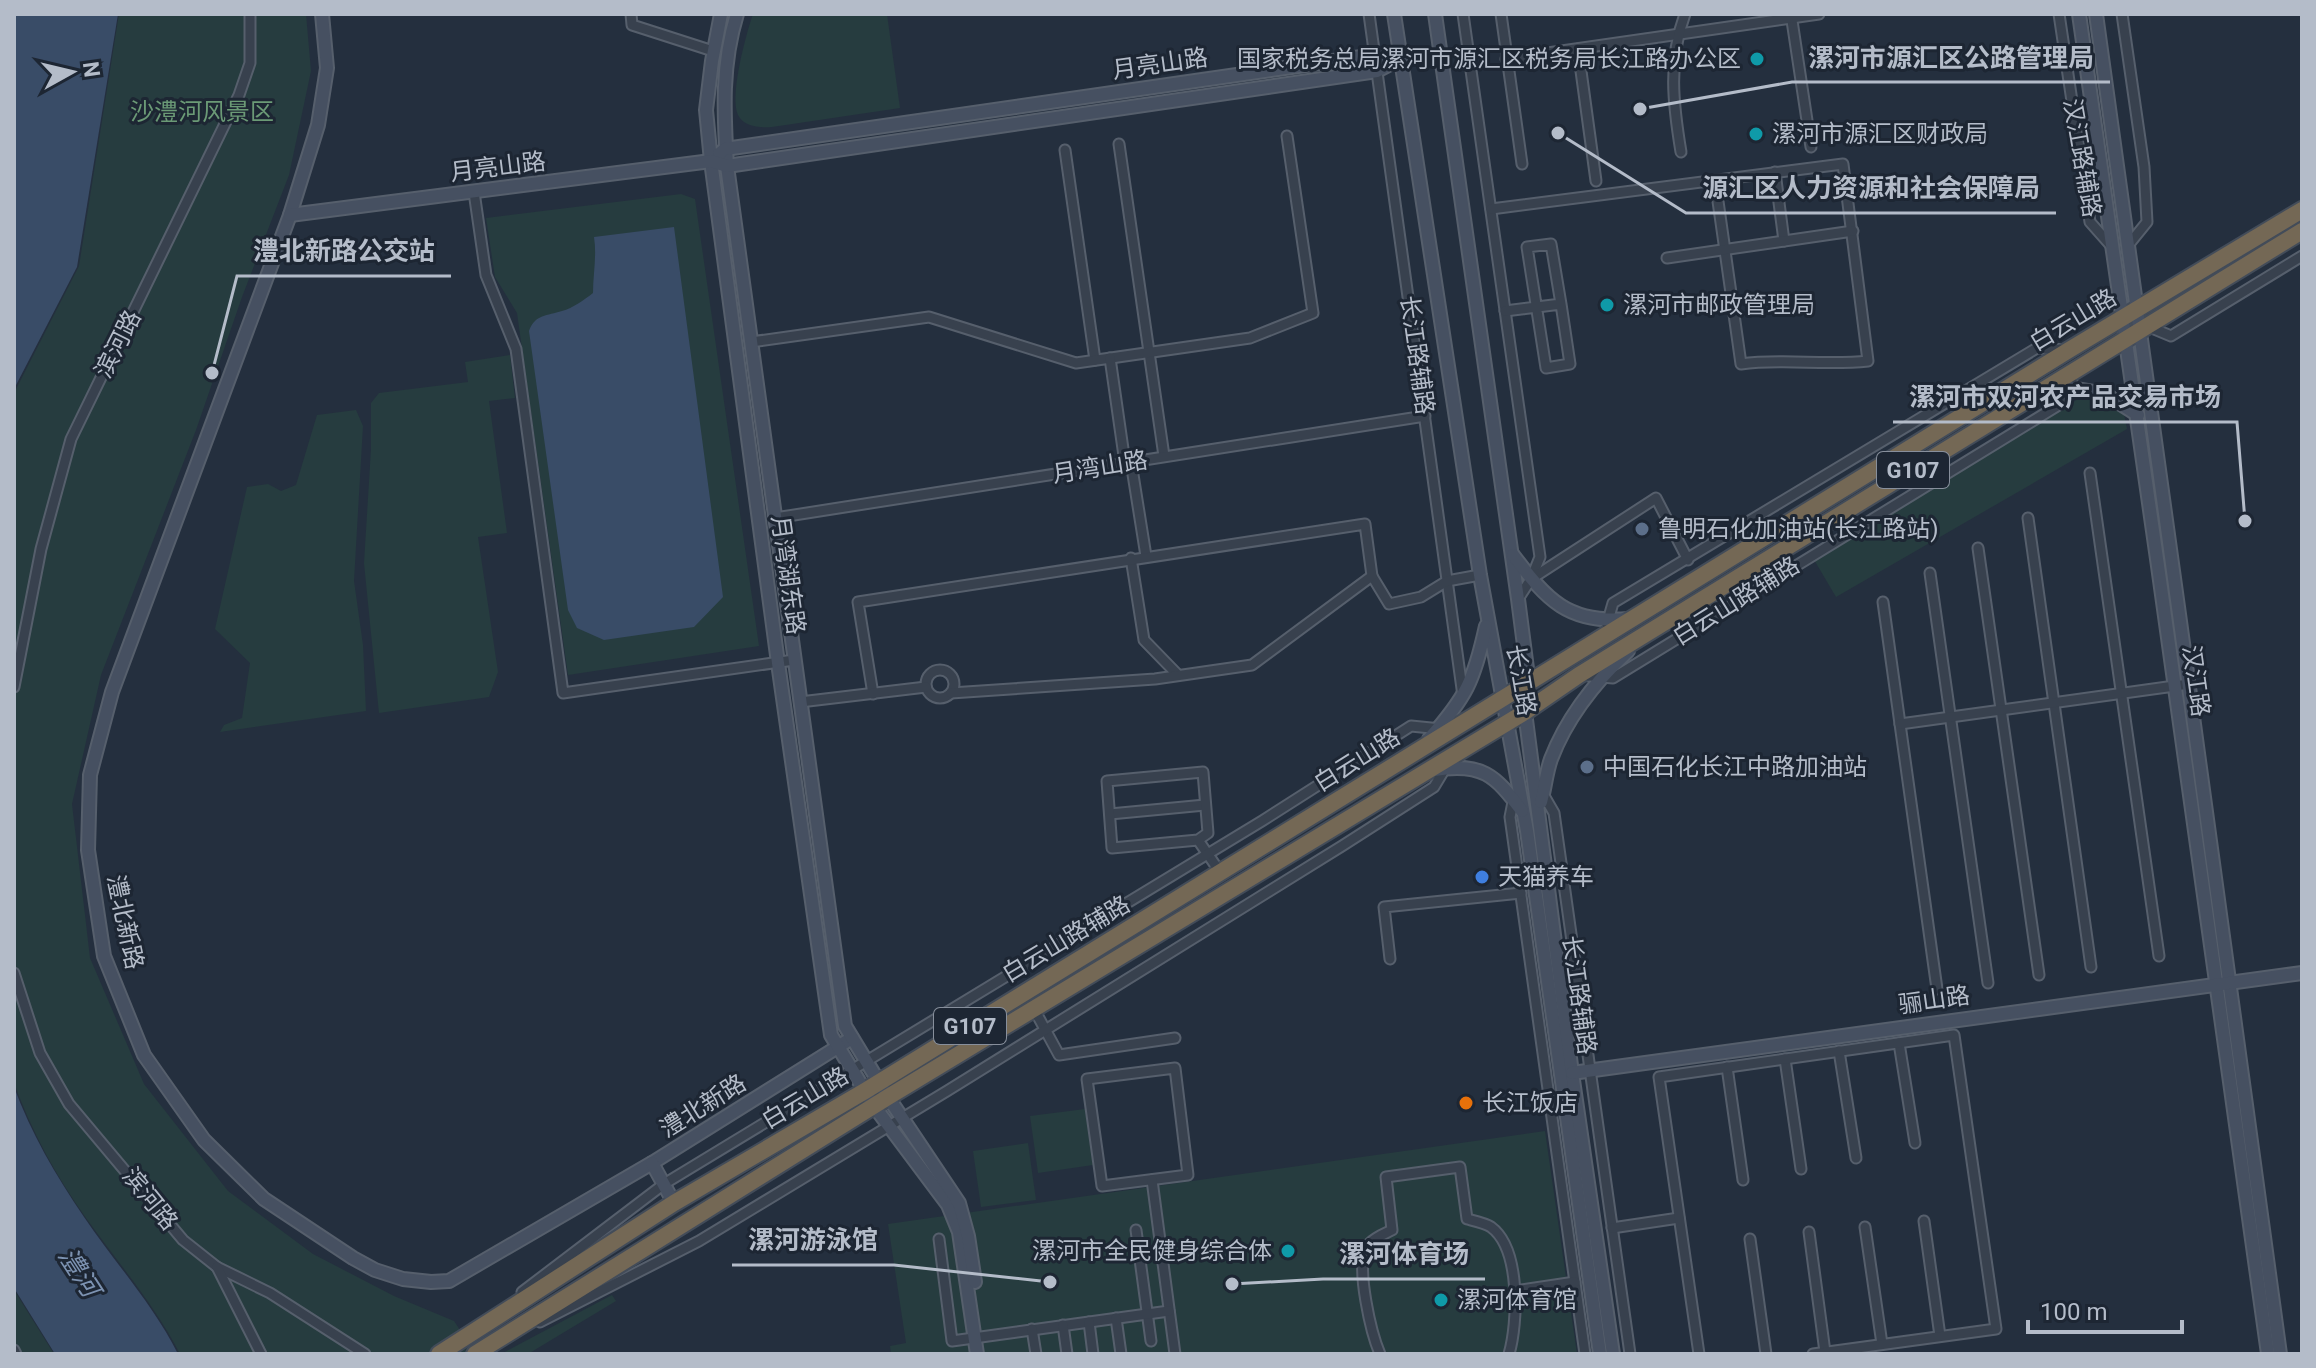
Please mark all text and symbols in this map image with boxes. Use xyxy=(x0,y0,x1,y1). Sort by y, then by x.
north arrow xyxy=(32,32,112,112)
callout: 漯河市源汇区公路管理局 xyxy=(1792,32,2110,82)
street label: 月亮山路 xyxy=(1111,43,1209,85)
text: 漯河市源汇区公路管理局 xyxy=(1808,43,2094,73)
place label: 国家税务总局漯河市源汇区税务局长江路办公区 xyxy=(1237,45,1741,73)
marker: 国家税务总局漯河市源汇区税务局长江路办公区 xyxy=(1748,50,1766,68)
text: N xyxy=(78,60,105,79)
street label: 汉江路辅路 xyxy=(2058,96,2106,220)
park label: 沙澧河风景区 xyxy=(130,98,274,126)
place label: 漯河市源汇区财政局 xyxy=(1772,120,1988,148)
marker: 漯河市源汇区财政局 xyxy=(1747,125,1765,143)
street label: 月亮山路 xyxy=(449,147,547,187)
callout: 源汇区人力资源和社会保障局 xyxy=(1686,163,2056,213)
text: 源汇区人力资源和社会保障局 xyxy=(1702,173,2040,203)
callout: 澧北新路公交站 xyxy=(237,226,451,276)
text: 澧北新路公交站 xyxy=(253,236,435,266)
street label: 白云山路 xyxy=(2025,283,2121,357)
place label: 漯河市邮政管理局 xyxy=(1623,291,1815,319)
street label: 长江路辅路 xyxy=(1395,294,1439,416)
marker: 漯河市邮政管理局 xyxy=(1598,296,1616,314)
street label: 滨河路 xyxy=(89,306,147,382)
callout: 漯河市双河农产品交易市场 xyxy=(1893,372,2237,422)
text: 漯河市双河农产品交易市场 xyxy=(1909,382,2221,412)
street label: 月湾山路 xyxy=(1050,446,1150,488)
road number: G107 xyxy=(1877,452,1949,488)
street label: 月湾湖东路 xyxy=(766,514,810,636)
place label: 鲁明石化加油站(长江路站) xyxy=(1658,515,1939,543)
marker: 鲁明石化加油站(长江路站) xyxy=(1633,520,1651,538)
street label: 白云山路辅路 xyxy=(1668,551,1804,651)
street label: 长江路 xyxy=(1501,642,1541,718)
street label: 汉江路 xyxy=(2177,643,2215,719)
street label: 白云山路 xyxy=(1309,723,1405,797)
place label: 中国石化长江中路加油站 xyxy=(1603,753,1867,781)
marker: 中国石化长江中路加油站 xyxy=(1578,758,1596,776)
place label: 天猫养车 xyxy=(1498,863,1594,891)
marker: 天猫养车 xyxy=(1473,868,1491,886)
street label: 澧北新路 xyxy=(101,872,149,972)
street label: 白云山路辅路 xyxy=(997,890,1135,988)
street label: 长江路辅路 xyxy=(1557,934,1601,1056)
street label: 骊山路 xyxy=(1896,981,1972,1019)
road number: G107 xyxy=(934,1008,1006,1044)
street label: 白云山路 xyxy=(757,1061,853,1135)
street label: 澧北新路 xyxy=(655,1069,751,1143)
place label: 长江饭店 xyxy=(1482,1089,1578,1117)
marker: 长江饭店 xyxy=(1457,1094,1475,1112)
street label: 滨河路 xyxy=(116,1162,184,1236)
callout: 漯河游泳馆 xyxy=(732,1215,894,1265)
text: 漯河游泳馆 xyxy=(748,1225,878,1255)
callout: 漯河体育场 xyxy=(1323,1229,1485,1279)
place label: 漯河市全民健身综合体 xyxy=(1032,1237,1272,1265)
text: 漯河体育场 xyxy=(1339,1239,1469,1269)
water label: 澧河 xyxy=(52,1242,108,1306)
marker: 漯河市全民健身综合体 xyxy=(1279,1242,1297,1260)
scale bar xyxy=(2028,1284,2182,1334)
place label: 漯河体育馆 xyxy=(1457,1286,1577,1314)
marker: 漯河体育馆 xyxy=(1432,1291,1450,1309)
text: 100 m xyxy=(2040,1298,2107,1326)

